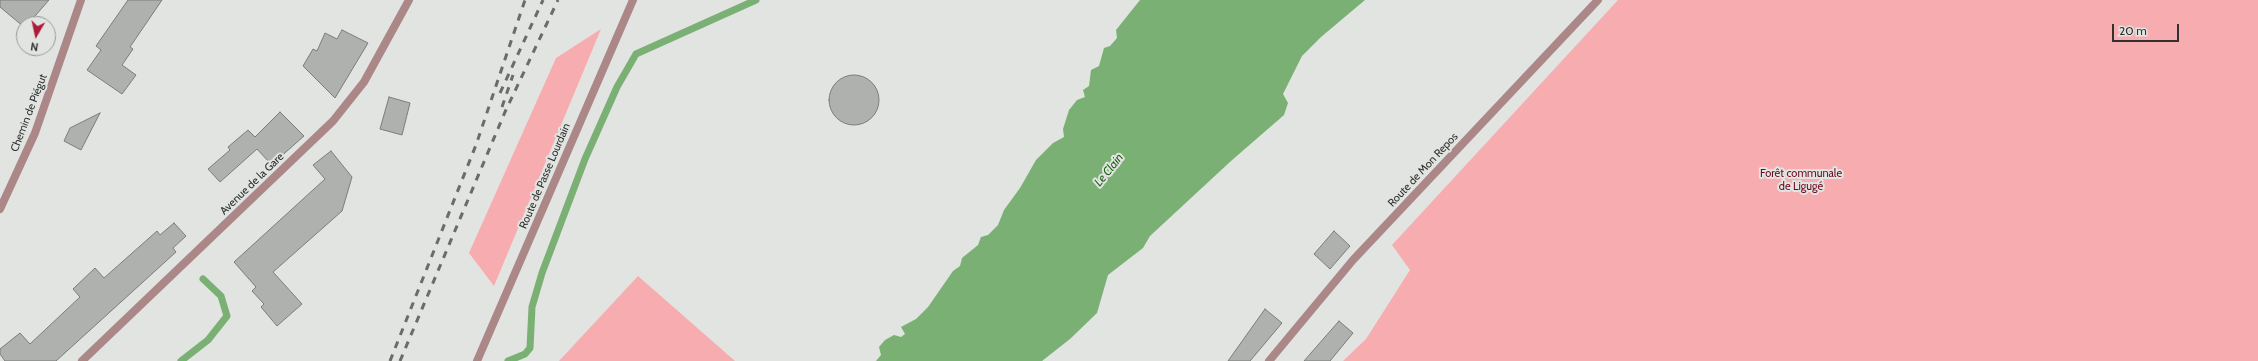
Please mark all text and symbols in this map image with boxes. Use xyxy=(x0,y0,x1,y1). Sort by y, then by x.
north arrow xyxy=(16,16,56,56)
scale bar xyxy=(2114,16,2181,42)
text: 20 m xyxy=(2119,23,2147,38)
text: N xyxy=(29,39,39,54)
street label: Chemin de Piégut xyxy=(8,72,50,154)
street label: Route de Passe Lourdain xyxy=(517,121,573,231)
street label: Route de Mon Repos xyxy=(1385,130,1461,210)
street label: Avenue de la Gare xyxy=(217,150,287,218)
water label: Le Clain xyxy=(1091,151,1127,189)
park label: Forêt communale de Ligugé xyxy=(1760,167,1842,193)

